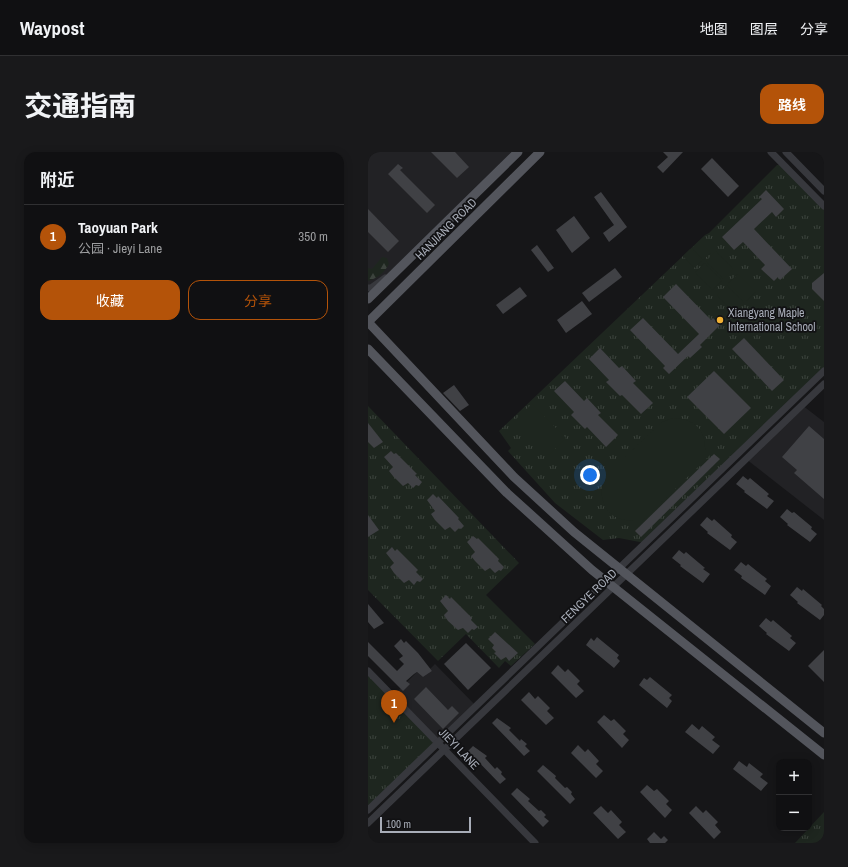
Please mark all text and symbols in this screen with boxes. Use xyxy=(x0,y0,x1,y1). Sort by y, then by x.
text: Waypost xyxy=(20,15,84,41)
text: 地图 xyxy=(700,20,728,38)
text: 图层 xyxy=(750,20,778,38)
text: 分享 xyxy=(800,20,828,38)
button: 路线 xyxy=(760,84,824,124)
text: 交通指南 xyxy=(24,87,136,125)
text: 附近 xyxy=(40,168,74,191)
street label: HANJIANG ROAD xyxy=(412,195,480,263)
text: Taoyuan Park xyxy=(78,217,158,238)
text: 1 xyxy=(50,228,56,245)
text: 350 m xyxy=(298,228,328,245)
text: 公园 · Jieyi Lane xyxy=(78,240,162,257)
button: 收藏 xyxy=(40,280,180,320)
button: 分享 xyxy=(188,280,328,320)
place label: Xiangyang Maple International School xyxy=(728,305,816,335)
marker: Xiangyang Maple International School xyxy=(715,315,725,325)
your location xyxy=(580,465,600,485)
street label: FENGYE ROAD xyxy=(558,565,620,627)
pin: 1 xyxy=(381,690,407,723)
street label: JIEYI LANE xyxy=(435,725,483,773)
map controls xyxy=(776,759,812,831)
button: + xyxy=(776,759,812,795)
button: − xyxy=(776,795,812,831)
scale bar xyxy=(380,815,471,834)
text: 100 m xyxy=(386,817,411,831)

